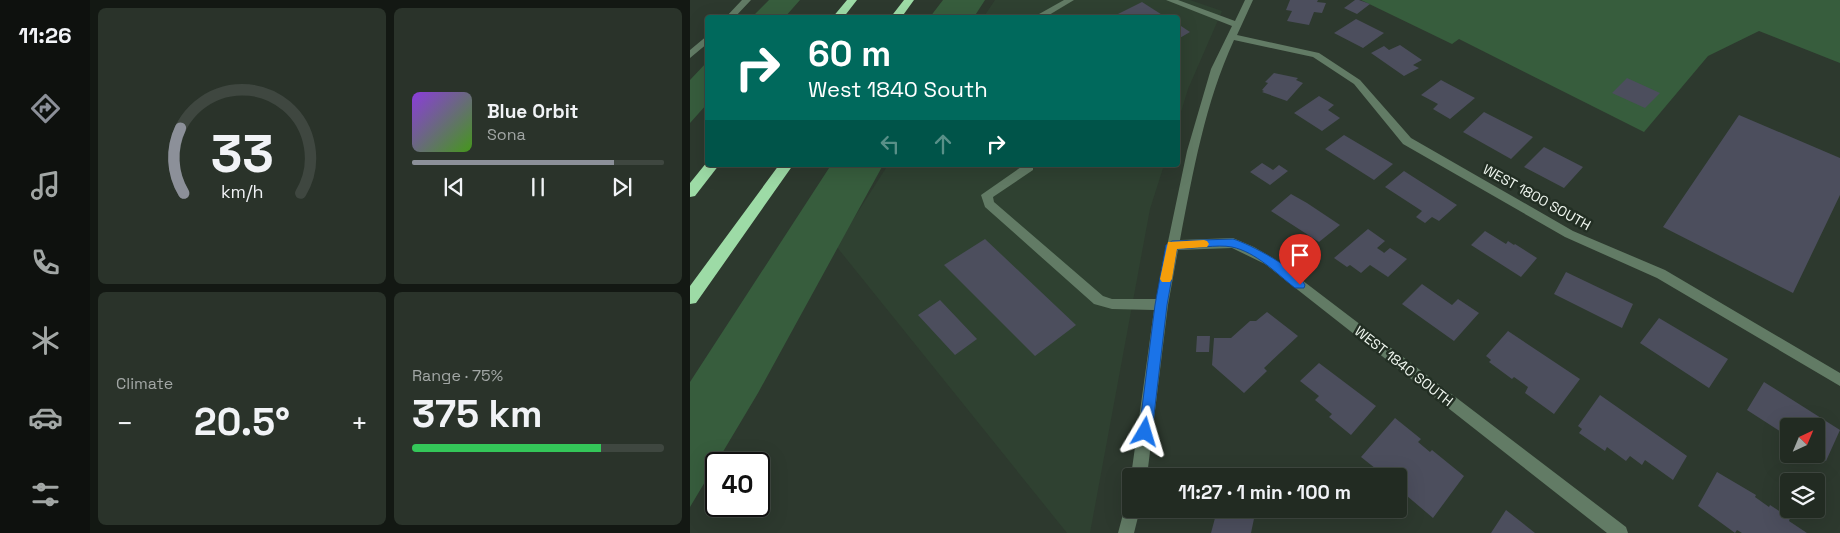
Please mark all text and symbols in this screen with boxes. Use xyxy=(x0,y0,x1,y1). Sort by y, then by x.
text: 11:26 xyxy=(18,21,72,49)
text: 60 m xyxy=(808,32,891,76)
icon: right xyxy=(725,35,790,100)
text: West 1840 South xyxy=(808,75,988,103)
icon: directions xyxy=(28,91,63,126)
text: Blue Orbit xyxy=(487,99,578,124)
text: 33 xyxy=(210,121,274,187)
text: Sona xyxy=(487,124,526,145)
icon: left xyxy=(876,130,904,158)
icon: ahead xyxy=(929,130,957,158)
icon: right xyxy=(982,130,1010,158)
street label: WEST 1800 SOUTH xyxy=(1480,160,1594,234)
icon: music xyxy=(28,168,63,203)
icon: previous xyxy=(440,173,468,201)
icon: pause xyxy=(524,173,552,201)
icon: next xyxy=(608,173,636,201)
text: km/h xyxy=(221,180,263,203)
pin xyxy=(1279,234,1321,285)
icon: arrive xyxy=(1286,241,1314,269)
icon: phone xyxy=(28,245,63,280)
street label: WEST 1840 SOUTH xyxy=(1351,322,1457,410)
icon: climate xyxy=(28,323,63,358)
text: Range · 75% xyxy=(412,365,503,386)
text: Climate xyxy=(116,373,173,394)
text: 375 km xyxy=(412,390,543,438)
text: 20.5° xyxy=(194,398,290,446)
icon: car xyxy=(28,400,63,435)
text: − xyxy=(116,405,133,441)
text: + xyxy=(351,405,368,441)
position arrow xyxy=(1118,405,1170,457)
north arrow xyxy=(1780,418,1825,462)
map controls xyxy=(1780,418,1825,518)
speed limit sign: 40 xyxy=(705,452,770,517)
button: layers xyxy=(1780,473,1825,518)
icon: filters xyxy=(28,477,63,512)
text: 11:27 · 1 min · 100 m xyxy=(1178,480,1351,505)

